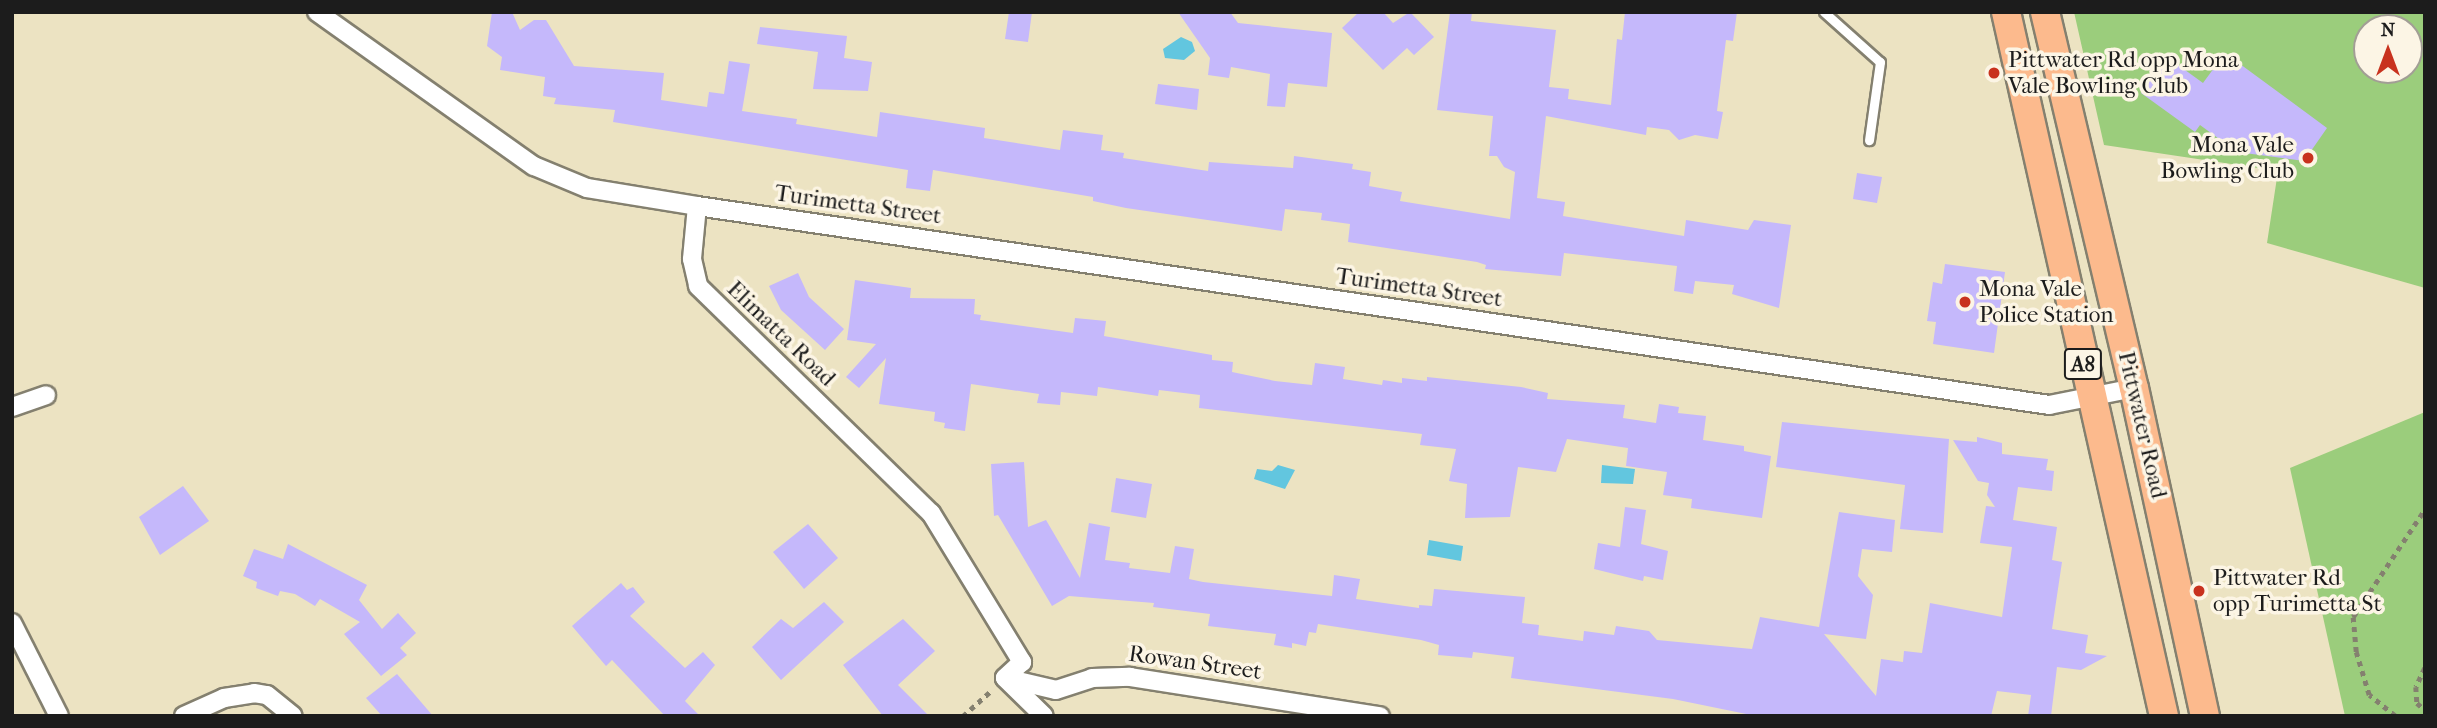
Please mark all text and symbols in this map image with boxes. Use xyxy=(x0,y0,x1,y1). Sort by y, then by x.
north arrow xyxy=(2353,14,2423,84)
text: N xyxy=(2381,19,2395,41)
place label: Pittwater Rd opp Mona Vale Bowling Club xyxy=(2008,46,2239,100)
marker: Pittwater Rd opp Mona Vale Bowling Club xyxy=(1986,65,2002,81)
place label: Mona Vale Bowling Club xyxy=(2161,131,2294,185)
marker: Mona Vale Bowling Club xyxy=(2300,150,2316,166)
street label: Turimetta Street xyxy=(773,180,943,230)
street label: Turimetta Street xyxy=(1334,263,1504,313)
street label: Elimatta Road xyxy=(721,275,841,393)
place label: Mona Vale Police Station xyxy=(1979,275,2114,329)
marker: Mona Vale Police Station xyxy=(1957,294,1973,310)
road number: A8 xyxy=(2064,346,2102,382)
street label: Pittwater Road xyxy=(2112,349,2172,501)
place label: Pittwater Rd opp Turimetta St xyxy=(2213,564,2382,618)
marker: Pittwater Rd opp Turimetta St xyxy=(2191,583,2207,599)
street label: Rowan Street xyxy=(1127,640,1263,686)

